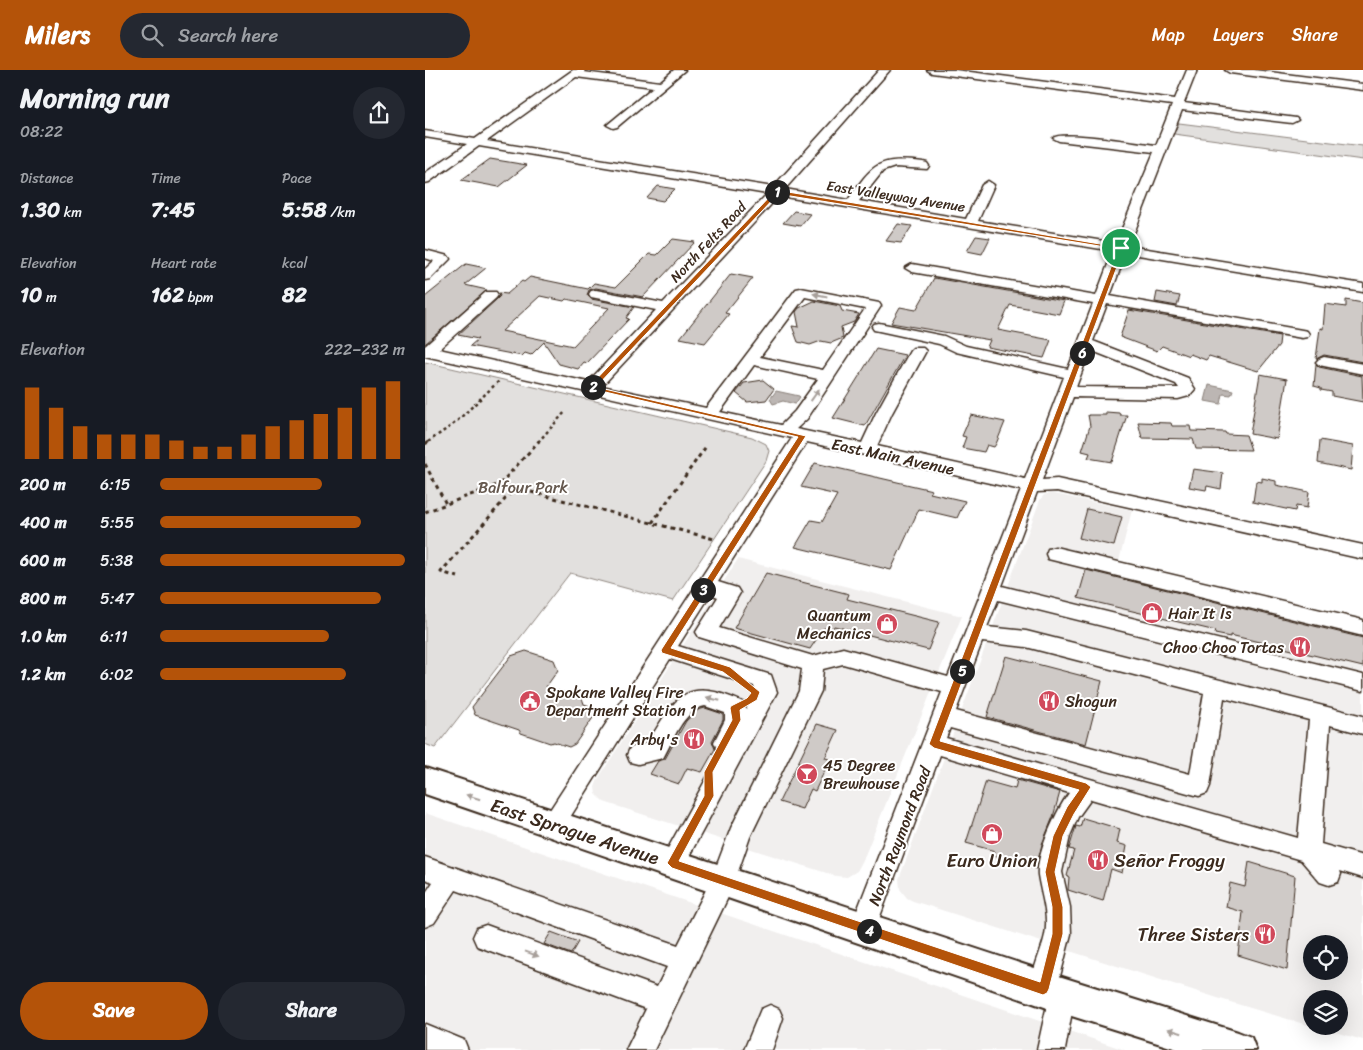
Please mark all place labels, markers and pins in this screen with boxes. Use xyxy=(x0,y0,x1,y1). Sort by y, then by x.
pin: 1 xyxy=(765,180,789,204)
pin xyxy=(1100,227,1142,269)
pin: 6 xyxy=(1069,340,1095,366)
pin: 2 xyxy=(581,374,605,400)
pin: 3 xyxy=(691,578,715,602)
place label: Hair It Is xyxy=(1168,599,1232,628)
place label: Quantum Mechanics xyxy=(797,601,872,648)
shop icon: Hair It Is xyxy=(1140,601,1164,625)
shop icon: Quantum Mechanics xyxy=(875,612,899,636)
place label: Choo Choo Tortas xyxy=(1163,633,1285,662)
restaurant icon: Choo Choo Tortas xyxy=(1288,635,1312,659)
pin: 5 xyxy=(949,658,975,684)
place label: Spokane Valley Fire Department Station 1 xyxy=(546,678,697,725)
place label: Shogun xyxy=(1065,687,1117,716)
public building icon: Spokane Valley Fire Department Station 1 xyxy=(518,689,542,713)
restaurant icon: Shogun xyxy=(1037,689,1061,713)
place label: Arby's xyxy=(630,725,679,754)
restaurant icon: Arby's xyxy=(682,727,706,751)
place label: 45 Degree Brewhouse xyxy=(823,751,900,798)
bar icon: 45 Degree Brewhouse xyxy=(795,762,819,786)
shop icon: Euro Union xyxy=(980,822,1004,846)
place label: Euro Union xyxy=(947,844,1038,877)
place label: Señor Froggy xyxy=(1114,844,1225,877)
restaurant icon: Señor Froggy xyxy=(1086,848,1110,872)
pin: 4 xyxy=(857,918,881,944)
place label: Three Sisters xyxy=(1138,918,1249,951)
restaurant icon: Three Sisters xyxy=(1253,922,1277,946)

